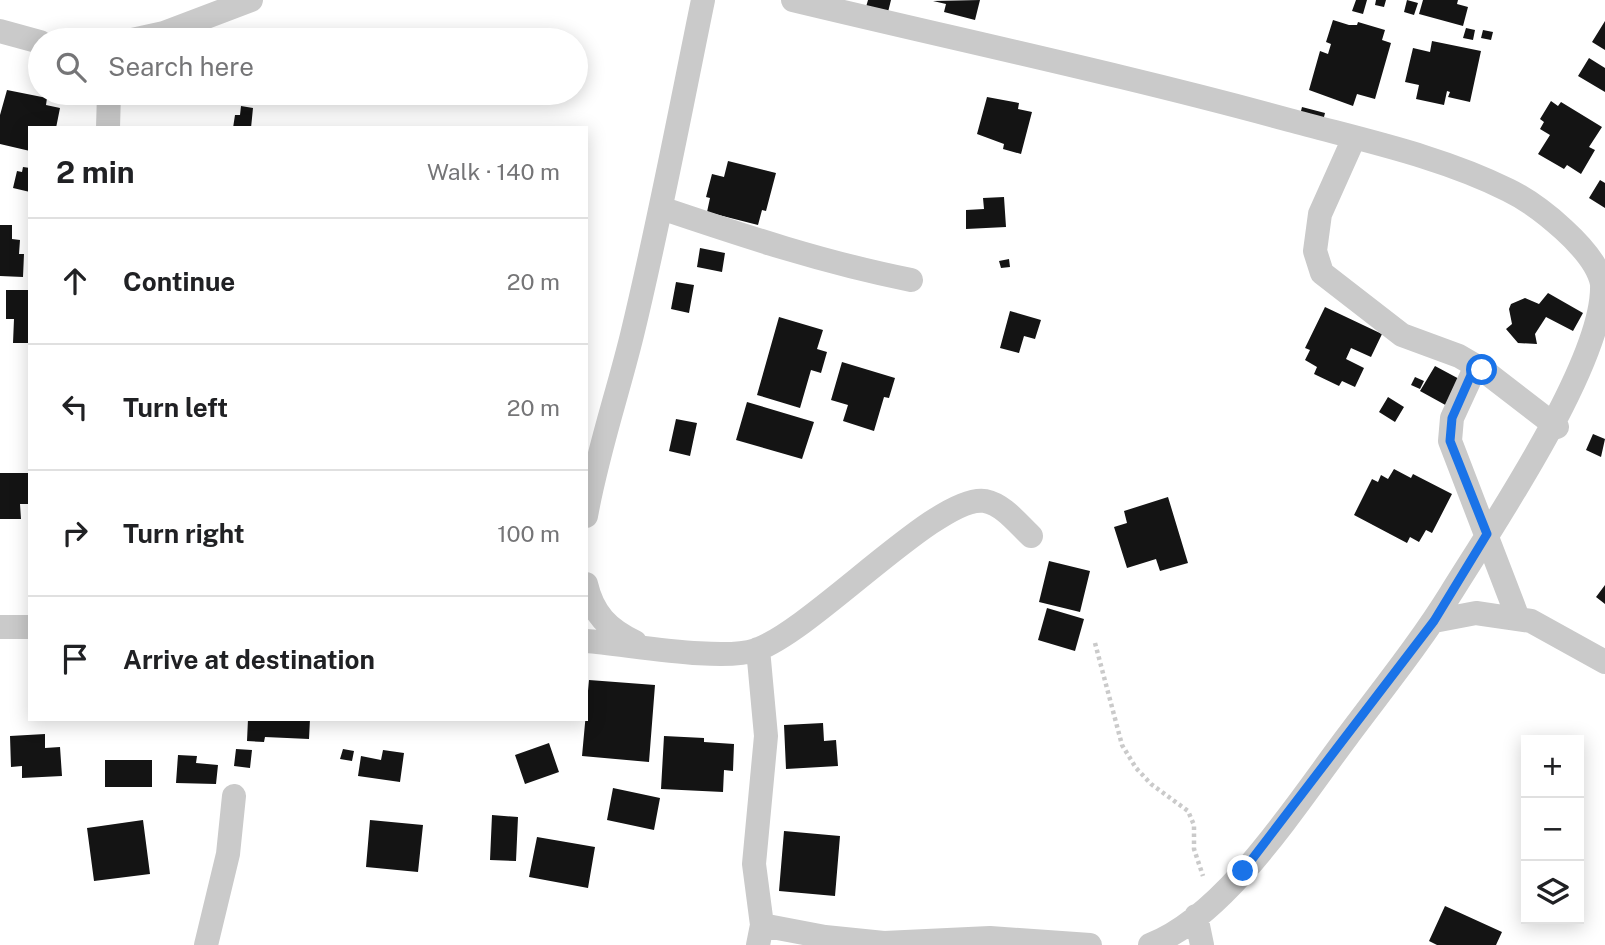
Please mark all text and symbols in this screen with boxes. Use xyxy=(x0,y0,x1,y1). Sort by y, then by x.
search box xyxy=(28,28,588,105)
icon: search xyxy=(52,48,90,86)
text: Search here xyxy=(108,51,254,82)
text: 2 min xyxy=(56,154,135,190)
text: Walk · 140 m xyxy=(427,158,560,185)
icon: ahead xyxy=(56,262,94,300)
text: Continue xyxy=(123,266,235,297)
text: 20 m xyxy=(507,268,560,295)
route start xyxy=(1466,354,1497,385)
icon: left xyxy=(56,388,94,426)
text: Turn left xyxy=(123,392,228,423)
text: 20 m xyxy=(507,394,560,421)
icon: right xyxy=(56,514,94,552)
text: Turn right xyxy=(123,518,245,549)
text: 100 m xyxy=(497,520,560,547)
icon: arrive xyxy=(56,640,94,678)
text: Arrive at destination xyxy=(123,644,375,675)
map controls xyxy=(1521,735,1584,924)
button: + xyxy=(1521,735,1584,798)
button: − xyxy=(1521,798,1584,861)
route end xyxy=(1227,855,1258,886)
button: layers xyxy=(1521,861,1584,924)

